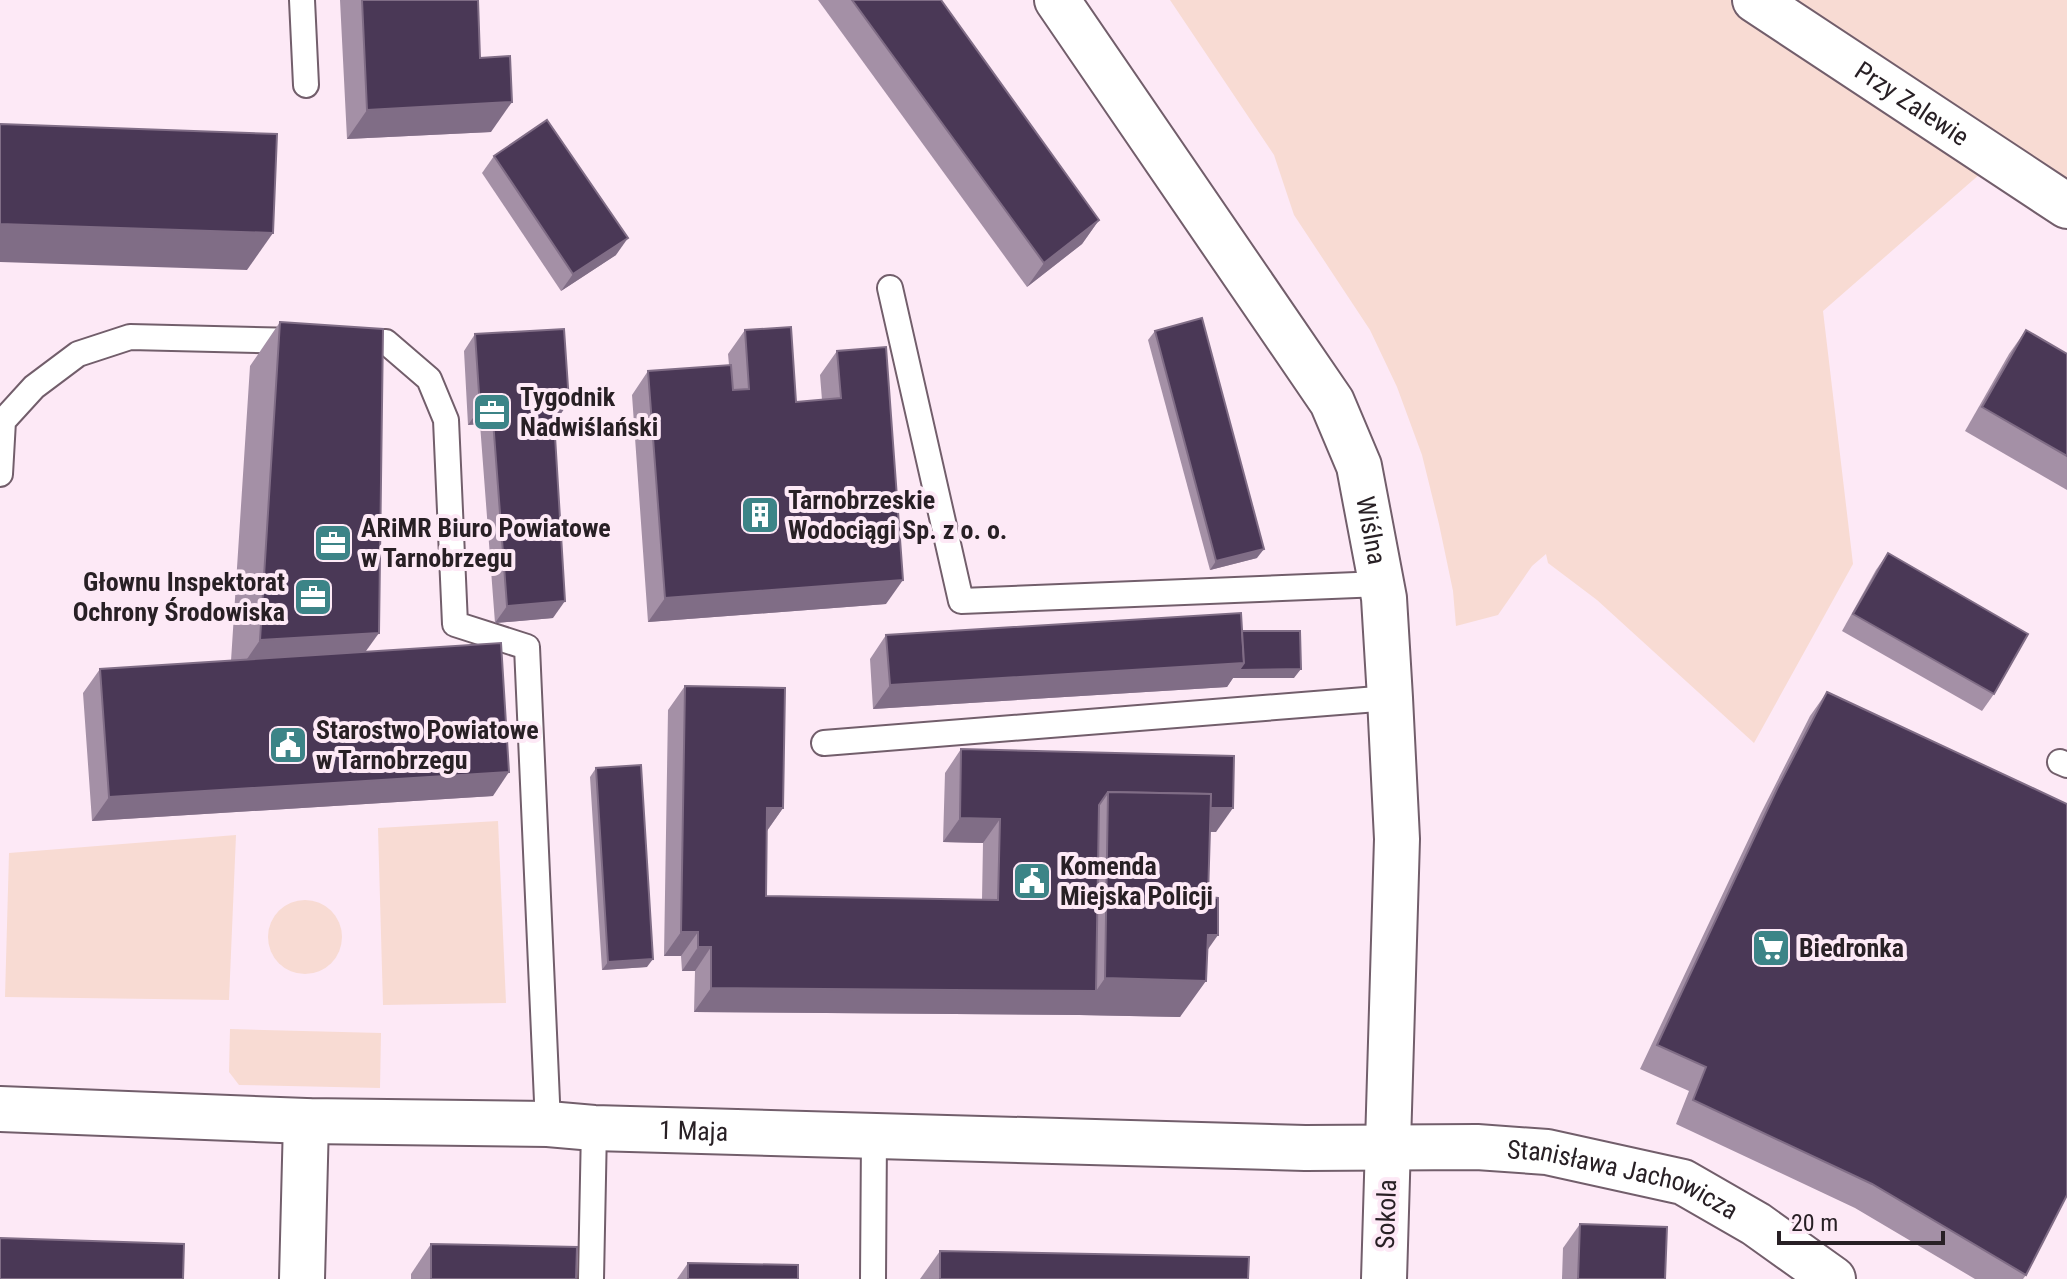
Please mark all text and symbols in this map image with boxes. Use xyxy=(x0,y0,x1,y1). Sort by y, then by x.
street label: Przy Zalewie xyxy=(1849,55,1974,152)
place label: Tygodnik Nadwiślański xyxy=(520,382,658,442)
office icon: Tygodnik Nadwiślański xyxy=(471,391,513,433)
place label: Tarnobrzeskie Wodociągi Sp. z o. o. xyxy=(788,485,1007,545)
building icon: Tarnobrzeskie Wodociągi Sp. z o. o. xyxy=(739,494,781,536)
street label: Wiślna xyxy=(1350,494,1392,567)
place label: ARiMR Biuro Powiatowe w Tarnobrzegu xyxy=(361,513,611,573)
office icon: ARiMR Biuro Powiatowe w Tarnobrzegu xyxy=(312,522,354,564)
place label: Głownu Inspektorat Ochrony Środowiska xyxy=(73,567,285,627)
office icon: Głownu Inspektorat Ochrony Środowiska xyxy=(292,576,334,618)
place label: Starostwo Powiatowe w Tarnobrzegu xyxy=(316,715,539,775)
public building icon: Starostwo Powiatowe w Tarnobrzegu xyxy=(267,724,309,766)
place label: Komenda Miejska Policji xyxy=(1060,851,1213,911)
public building icon: Komenda Miejska Policji xyxy=(1011,860,1053,902)
supermarket icon: Biedronka xyxy=(1750,927,1792,969)
place label: Biedronka xyxy=(1799,933,1904,963)
street label: 1 Maja xyxy=(659,1115,729,1147)
street label: Stanisława Jachowicza xyxy=(1506,1134,1743,1225)
street label: Sokola xyxy=(1370,1179,1402,1249)
scale bar xyxy=(1779,1195,1943,1245)
text: 20 m xyxy=(1791,1209,1838,1237)

